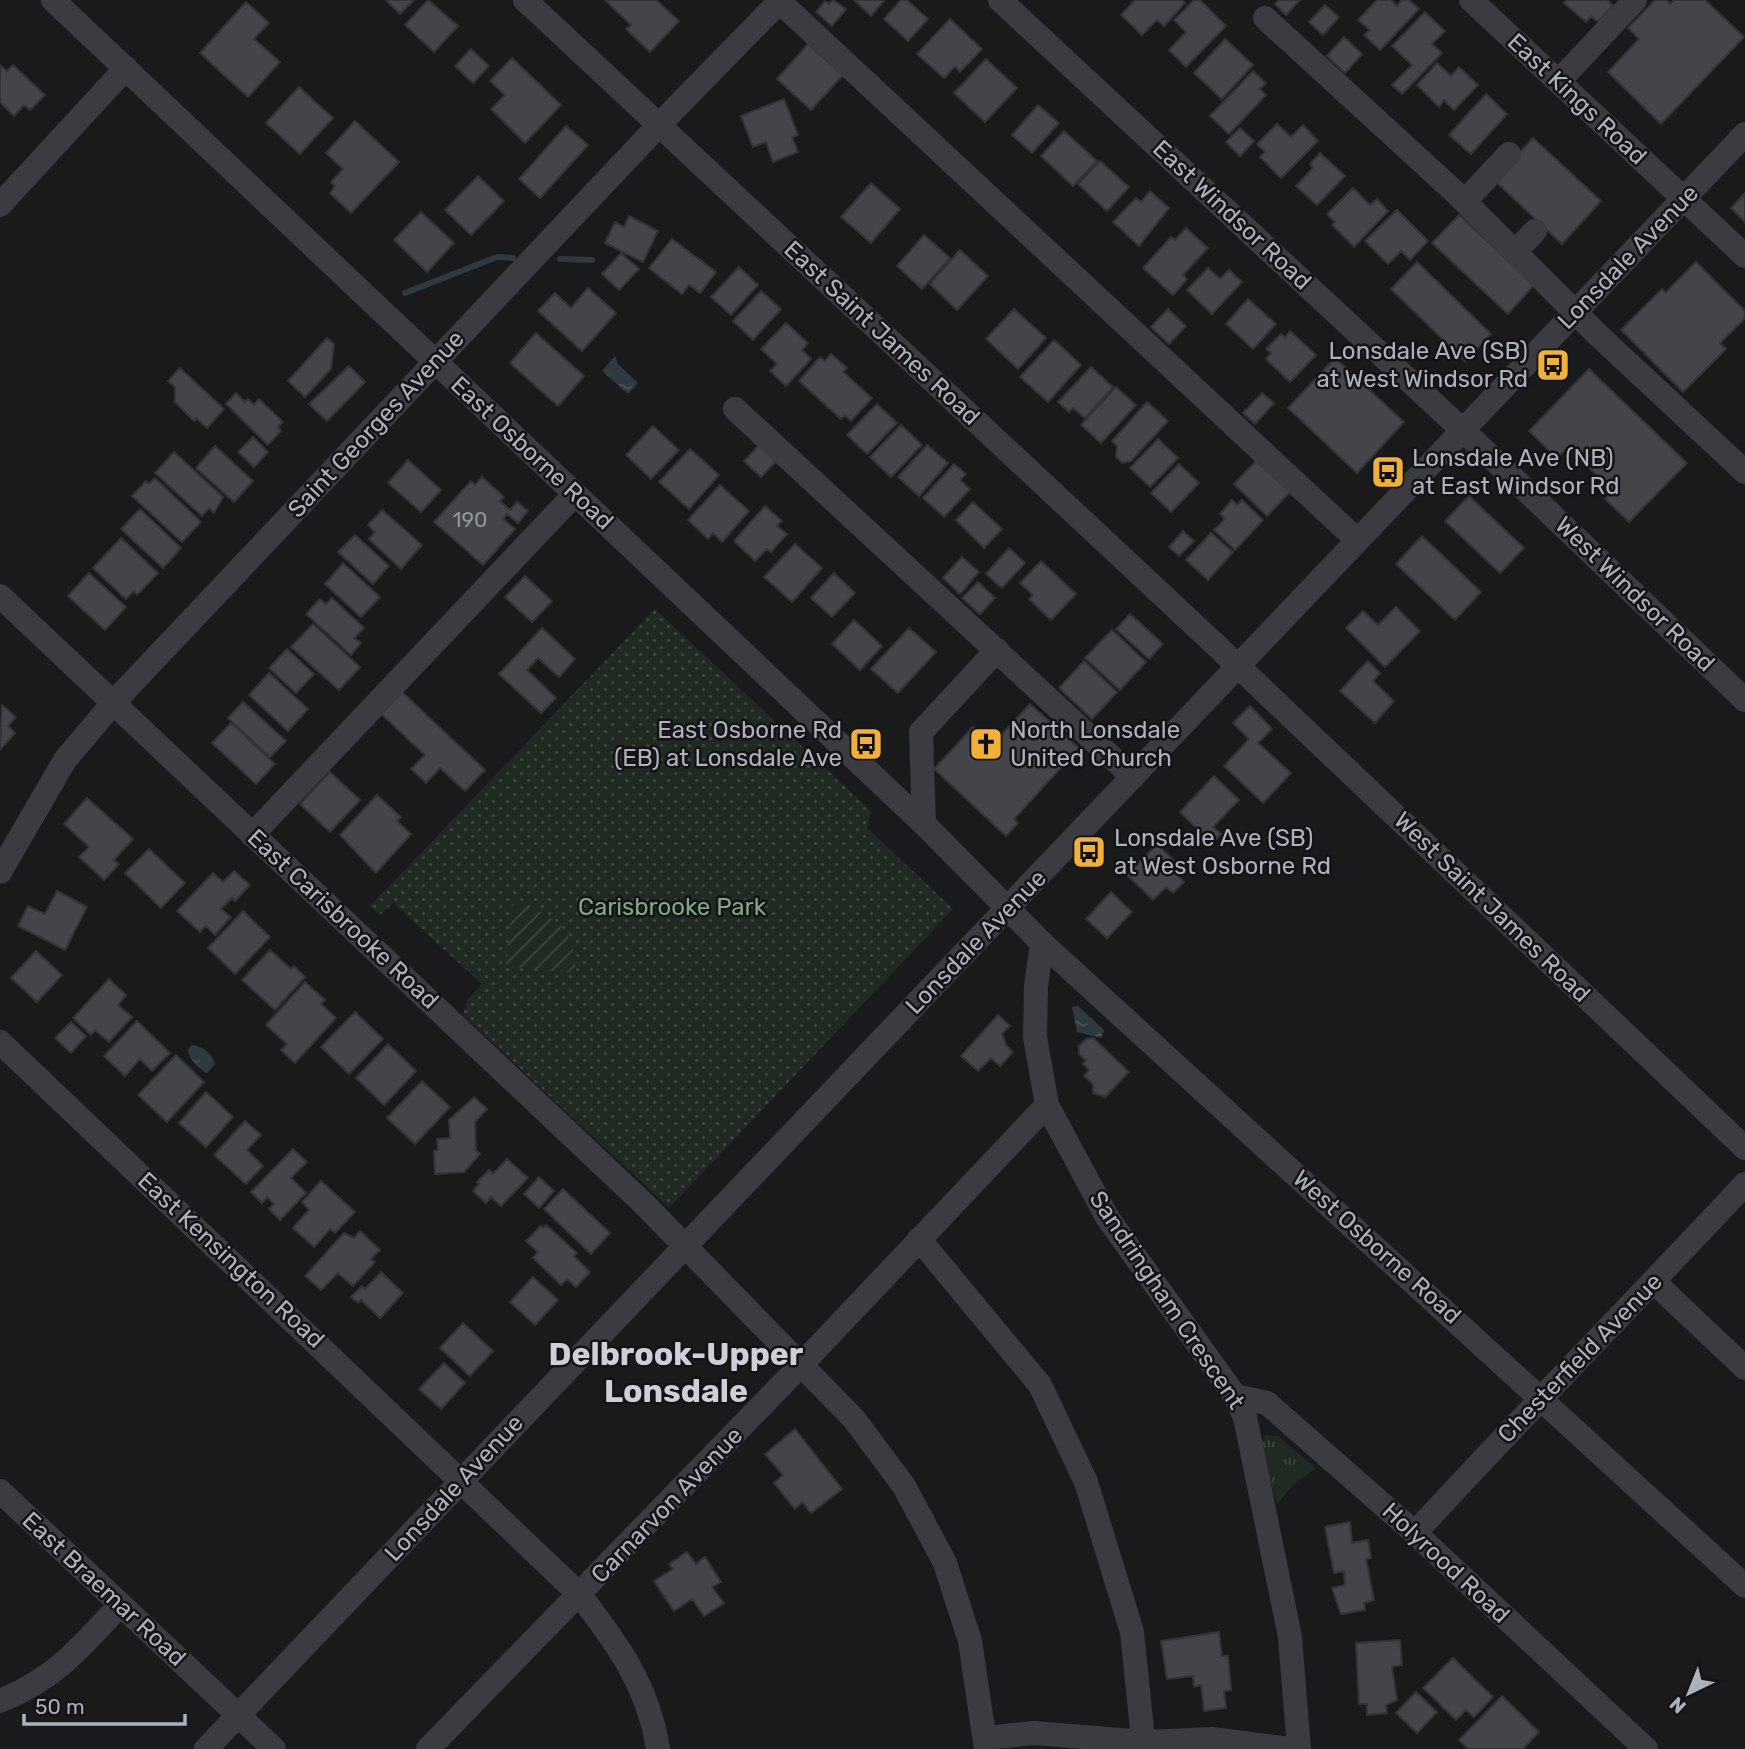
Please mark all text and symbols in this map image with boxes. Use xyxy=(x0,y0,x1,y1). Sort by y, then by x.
street label: East Kings Road xyxy=(1502,28,1652,170)
street label: East Windsor Road xyxy=(1147,134,1317,296)
street label: Lonsdale Avenue xyxy=(1552,179,1704,335)
street label: East Saint James Road xyxy=(778,235,986,431)
street label: Saint Georges Avenue xyxy=(282,325,470,523)
place label: Lonsdale Ave (SB) at West Windsor Rd xyxy=(1317,337,1528,393)
bus stop icon: Lonsdale Ave (SB) at West Windsor Rd xyxy=(1534,346,1572,384)
street label: East Osborne Road xyxy=(445,371,619,535)
place label: Lonsdale Ave (NB) at East Windsor Rd xyxy=(1412,444,1619,500)
bus stop icon: Lonsdale Ave (NB) at East Windsor Rd xyxy=(1369,453,1407,491)
house number: 190 xyxy=(453,507,487,532)
street label: West Windsor Road xyxy=(1550,511,1720,677)
place label: East Osborne Rd (EB) at Lonsdale Ave xyxy=(614,716,842,772)
place label: North Lonsdale United Church xyxy=(1010,716,1180,772)
bus stop icon: East Osborne Rd (EB) at Lonsdale Ave xyxy=(847,725,885,763)
church icon: North Lonsdale United Church xyxy=(967,725,1005,763)
street label: West Saint James Road xyxy=(1388,806,1596,1008)
street label: East Carisbrooke Road xyxy=(242,823,444,1015)
place label: Lonsdale Ave (SB) at West Osborne Rd xyxy=(1114,824,1331,880)
bus stop icon: Lonsdale Ave (SB) at West Osborne Rd xyxy=(1070,833,1108,871)
street label: Lonsdale Avenue xyxy=(900,864,1052,1020)
park label: Carisbrooke Park xyxy=(578,893,767,921)
street label: West Osborne Road xyxy=(1287,1164,1467,1330)
street label: East Kensington Road xyxy=(132,1166,330,1354)
street label: Sandringham Crescent xyxy=(1084,1186,1250,1414)
street label: Chesterfield Avenue xyxy=(1492,1268,1668,1448)
district label: Delbrook-Upper Lonsdale xyxy=(549,1335,804,1410)
street label: Lonsdale Avenue xyxy=(379,1409,529,1567)
street label: Carnarvon Avenue xyxy=(585,1421,749,1589)
street label: Holyrood Road xyxy=(1377,1497,1515,1629)
street label: East Braemar Road xyxy=(17,1506,191,1672)
north arrow xyxy=(1654,1658,1724,1728)
scale bar xyxy=(24,1682,186,1726)
text: N xyxy=(1665,1692,1691,1718)
text: 50 m xyxy=(35,1694,85,1719)

